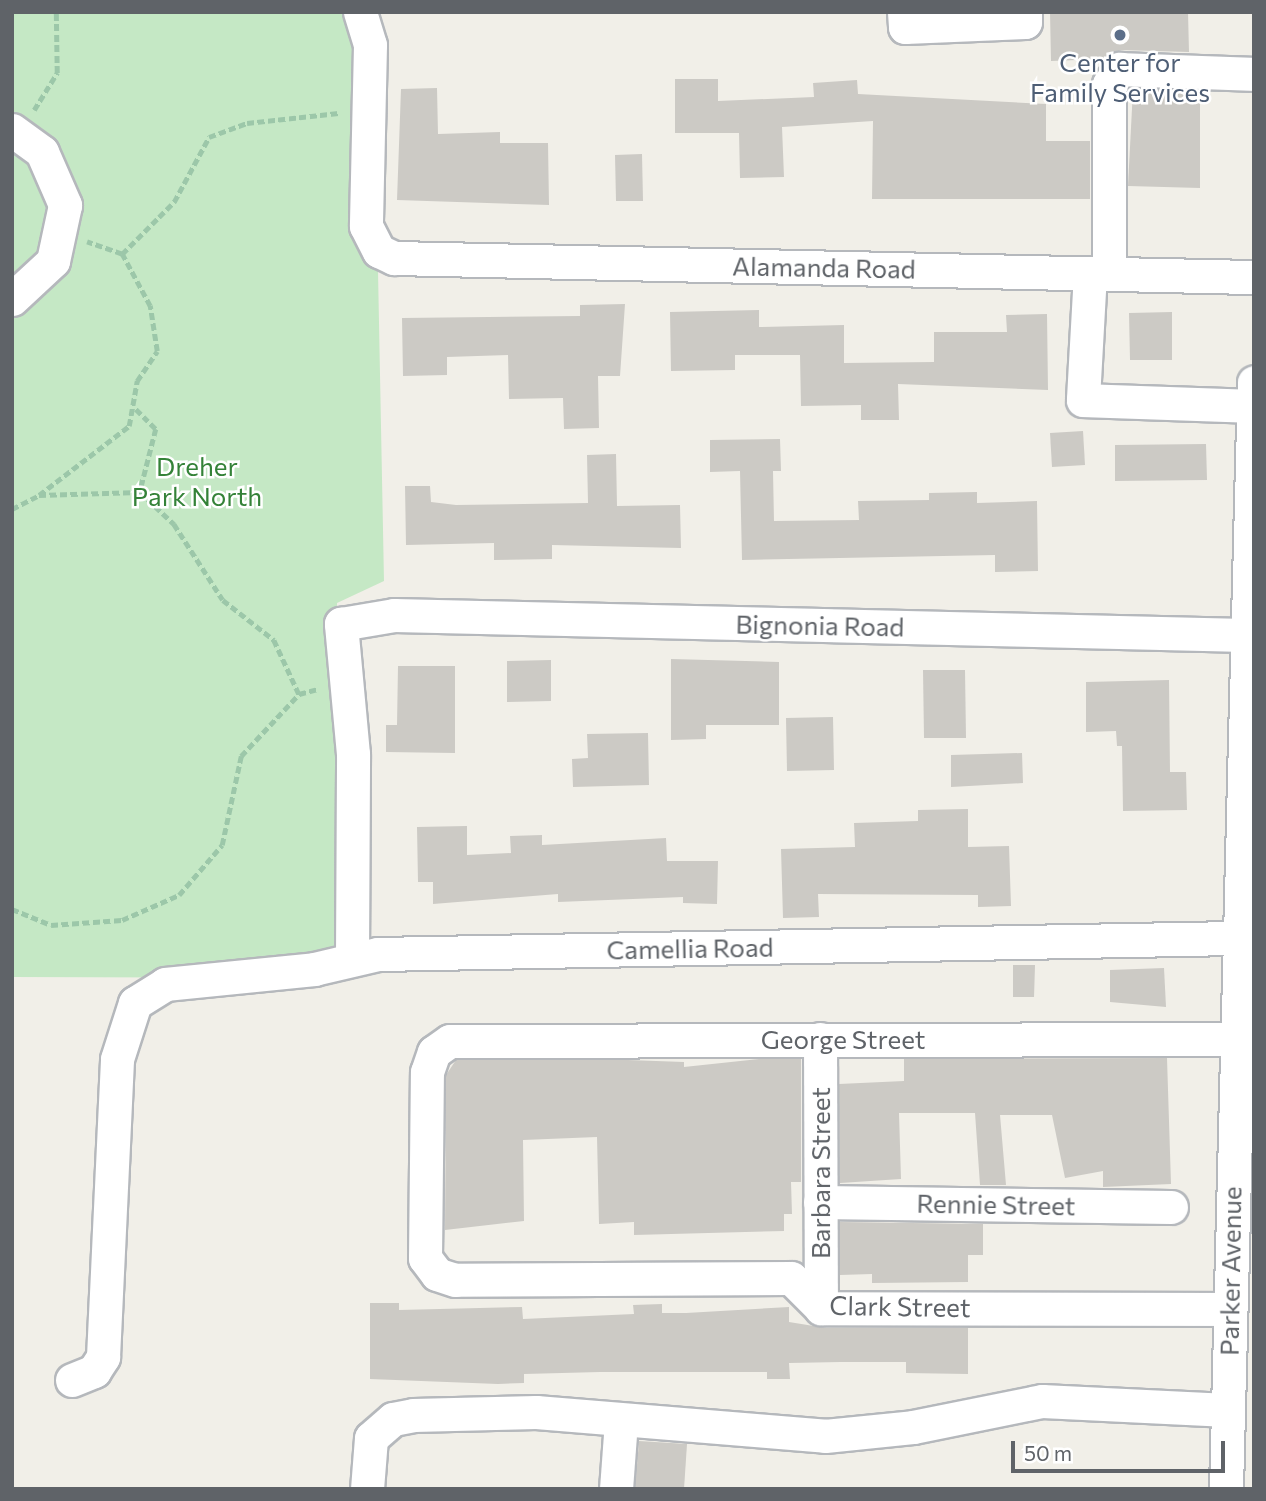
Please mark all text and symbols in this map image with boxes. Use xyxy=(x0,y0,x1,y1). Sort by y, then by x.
marker: Center for Family Services xyxy=(1112,27,1128,43)
place label: Center for Family Services xyxy=(1030,46,1210,108)
street label: Alamanda Road xyxy=(732,250,916,284)
park label: Dreher Park North xyxy=(132,450,262,512)
street label: Bignonia Road xyxy=(735,608,905,642)
street label: Camellia Road xyxy=(606,931,774,965)
street label: George Street xyxy=(761,1023,925,1055)
street label: Barbara Street xyxy=(804,1087,836,1259)
street label: Parker Avenue xyxy=(1213,1186,1247,1356)
street label: Rennie Street xyxy=(916,1187,1076,1221)
street label: Clark Street xyxy=(829,1289,971,1323)
scale bar xyxy=(1014,1428,1228,1472)
text: 50 m xyxy=(1024,1440,1072,1465)

